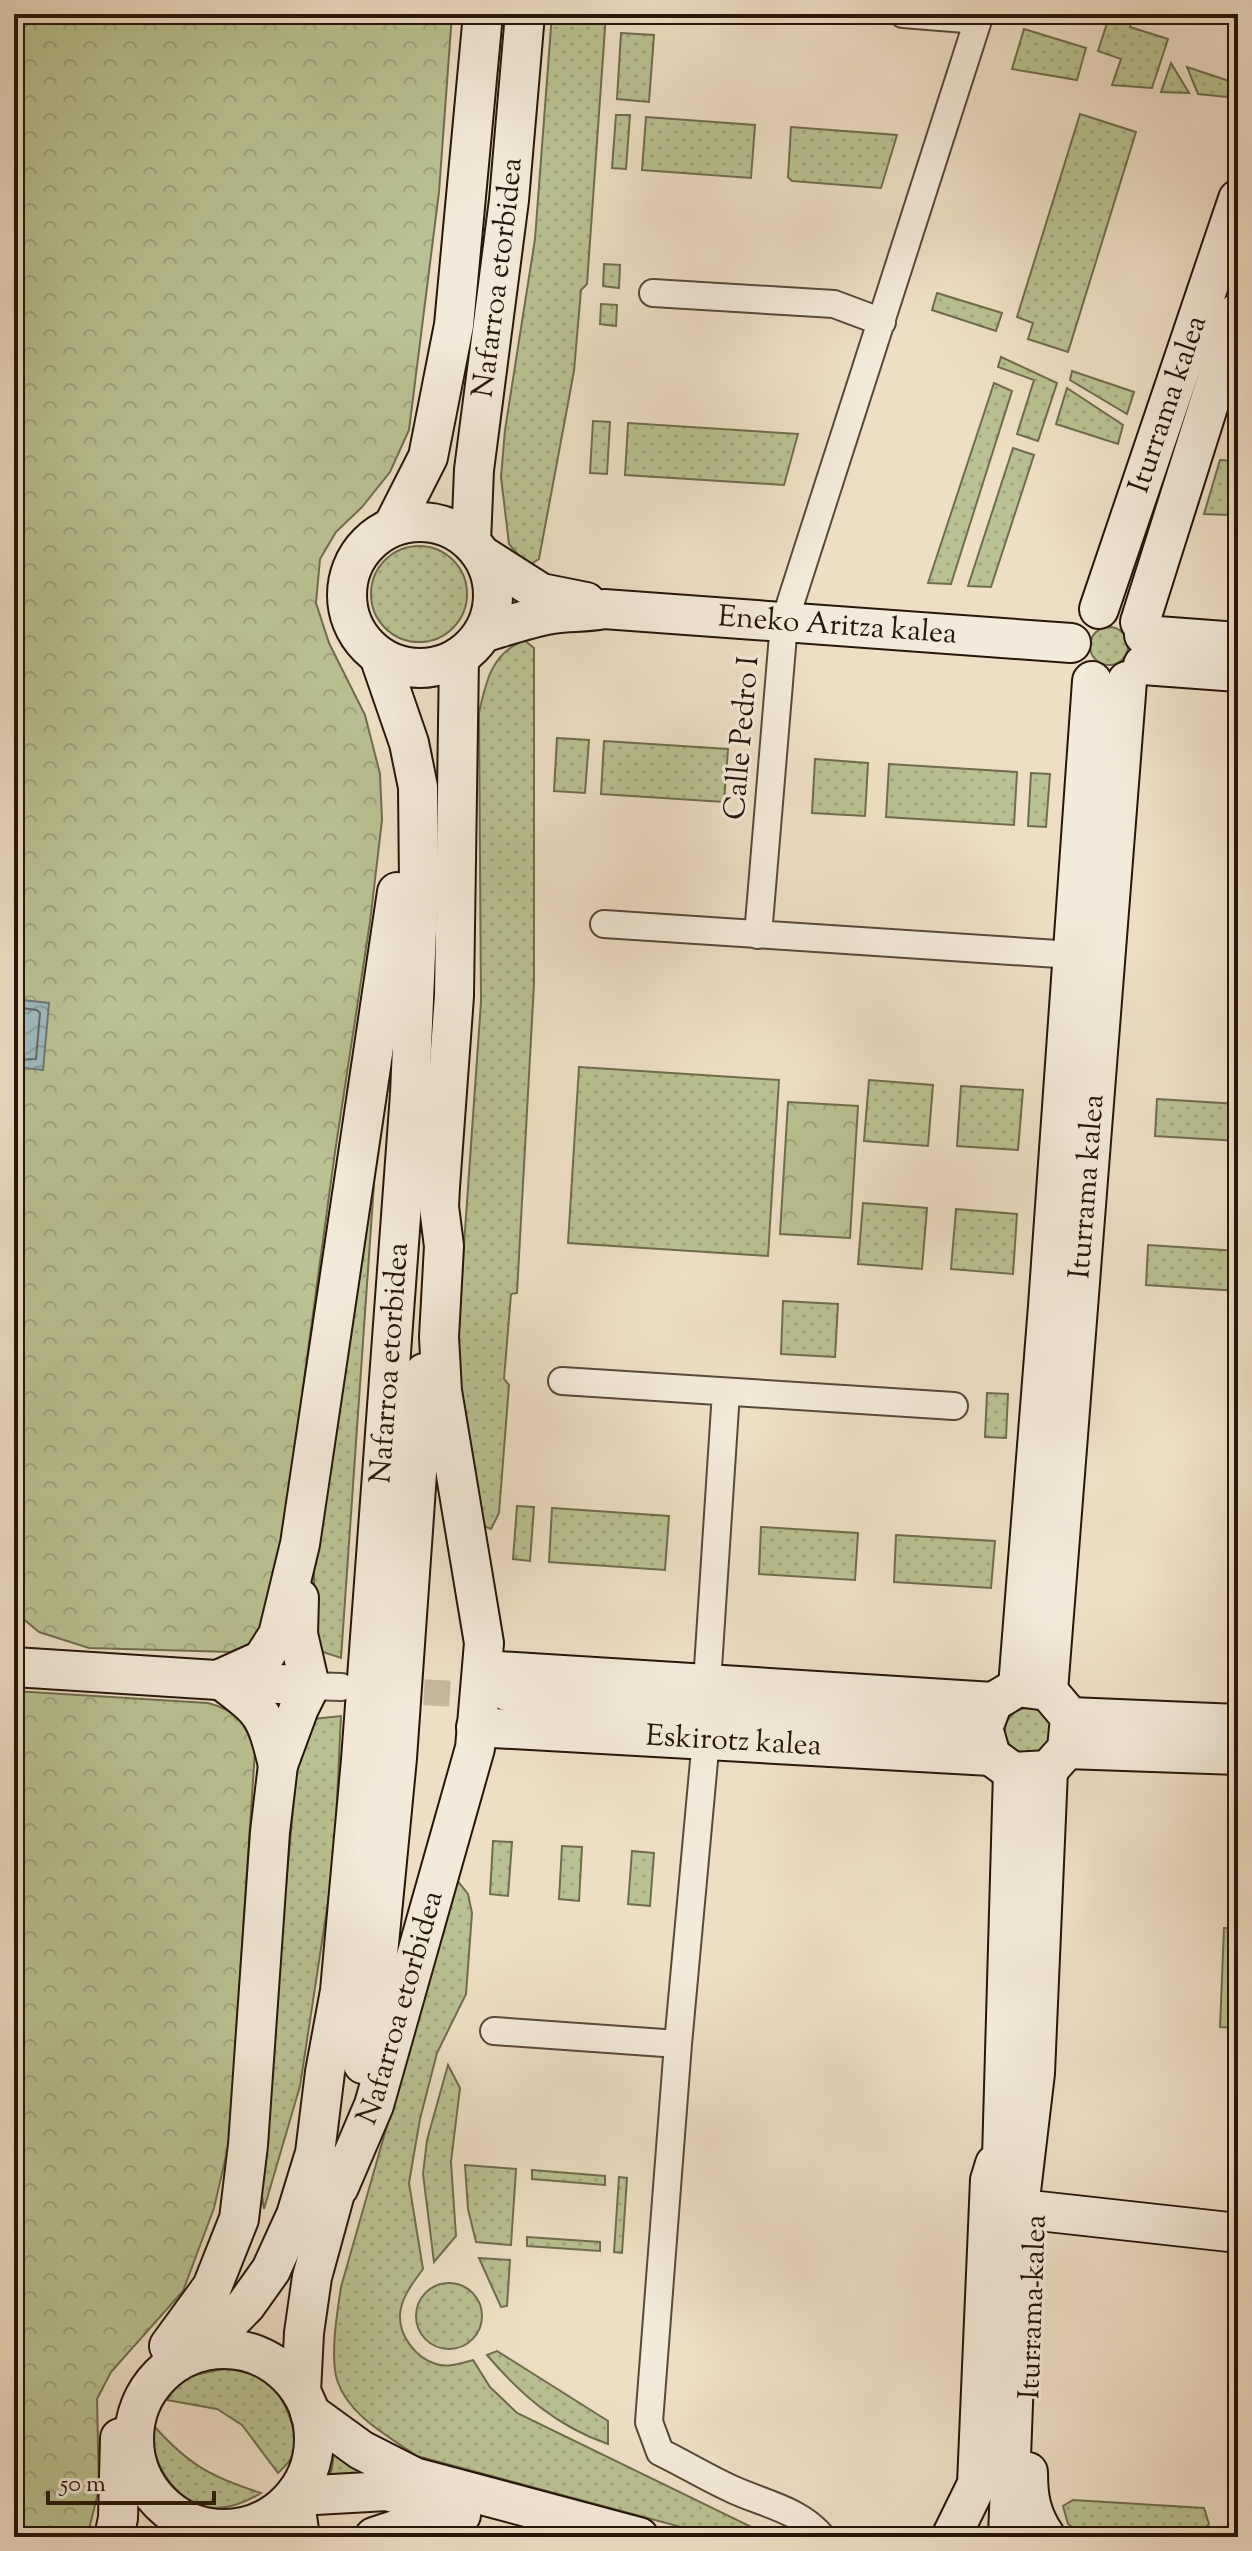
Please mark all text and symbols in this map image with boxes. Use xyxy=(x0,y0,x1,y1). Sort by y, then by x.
street label: Nafarroa etorbidea xyxy=(462,156,534,400)
street label: Iturrama kalea xyxy=(1118,310,1218,499)
street label: Eneko Aritza kalea xyxy=(717,596,959,656)
street label: Calle Pedro I xyxy=(714,654,772,822)
street label: Iturrama kalea xyxy=(1059,1093,1116,1280)
street label: Nafarroa etorbidea xyxy=(360,1241,421,1485)
street label: Eskirotz kalea xyxy=(644,1715,823,1768)
street label: Nafarroa etorbidea xyxy=(346,1886,455,2132)
street label: Iturrama kalea xyxy=(1009,2214,1059,2400)
scale bar xyxy=(48,2455,214,2505)
text: 50 m xyxy=(58,2468,106,2502)

